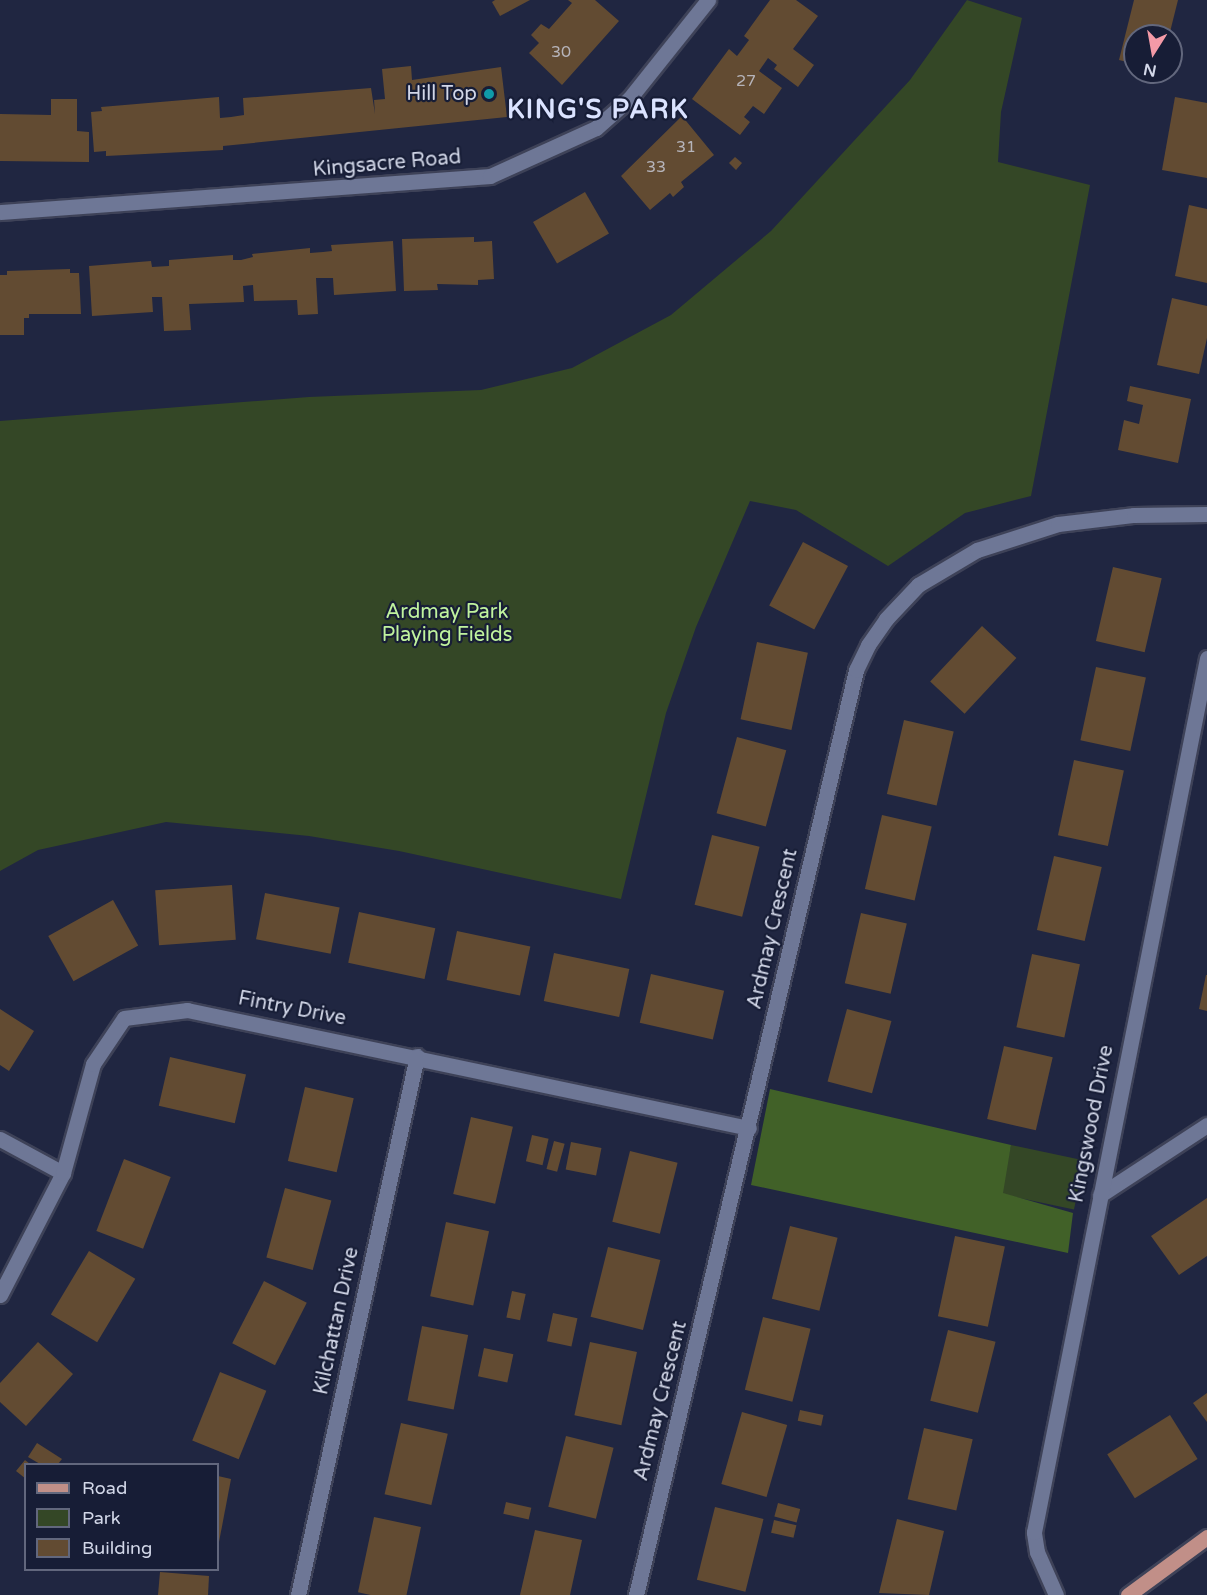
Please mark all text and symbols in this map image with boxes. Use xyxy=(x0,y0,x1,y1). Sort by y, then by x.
north arrow xyxy=(1123,24,1183,84)
house number: 30 xyxy=(551,42,571,62)
text: N xyxy=(1142,59,1158,81)
house number: 27 xyxy=(736,71,756,91)
place label: Hill Top xyxy=(406,82,477,106)
marker: Hill Top xyxy=(482,87,496,101)
district label: KING'S PARK xyxy=(507,94,689,126)
house number: 31 xyxy=(676,137,696,157)
street label: Kingsacre Road xyxy=(312,146,462,182)
house number: 33 xyxy=(646,157,666,177)
park label: Ardmay Park Playing Fields xyxy=(382,600,512,647)
street label: Ardmay Crescent xyxy=(743,847,803,1011)
street label: Fintry Drive xyxy=(236,987,348,1031)
street label: Kingswood Drive xyxy=(1065,1043,1119,1205)
street label: Kilchattan Drive xyxy=(310,1245,364,1397)
street label: Ardmay Crescent xyxy=(630,1319,692,1483)
legend xyxy=(24,1463,219,1571)
text: Road xyxy=(82,1477,127,1499)
text: Park xyxy=(82,1507,120,1529)
text: Building xyxy=(82,1537,152,1559)

